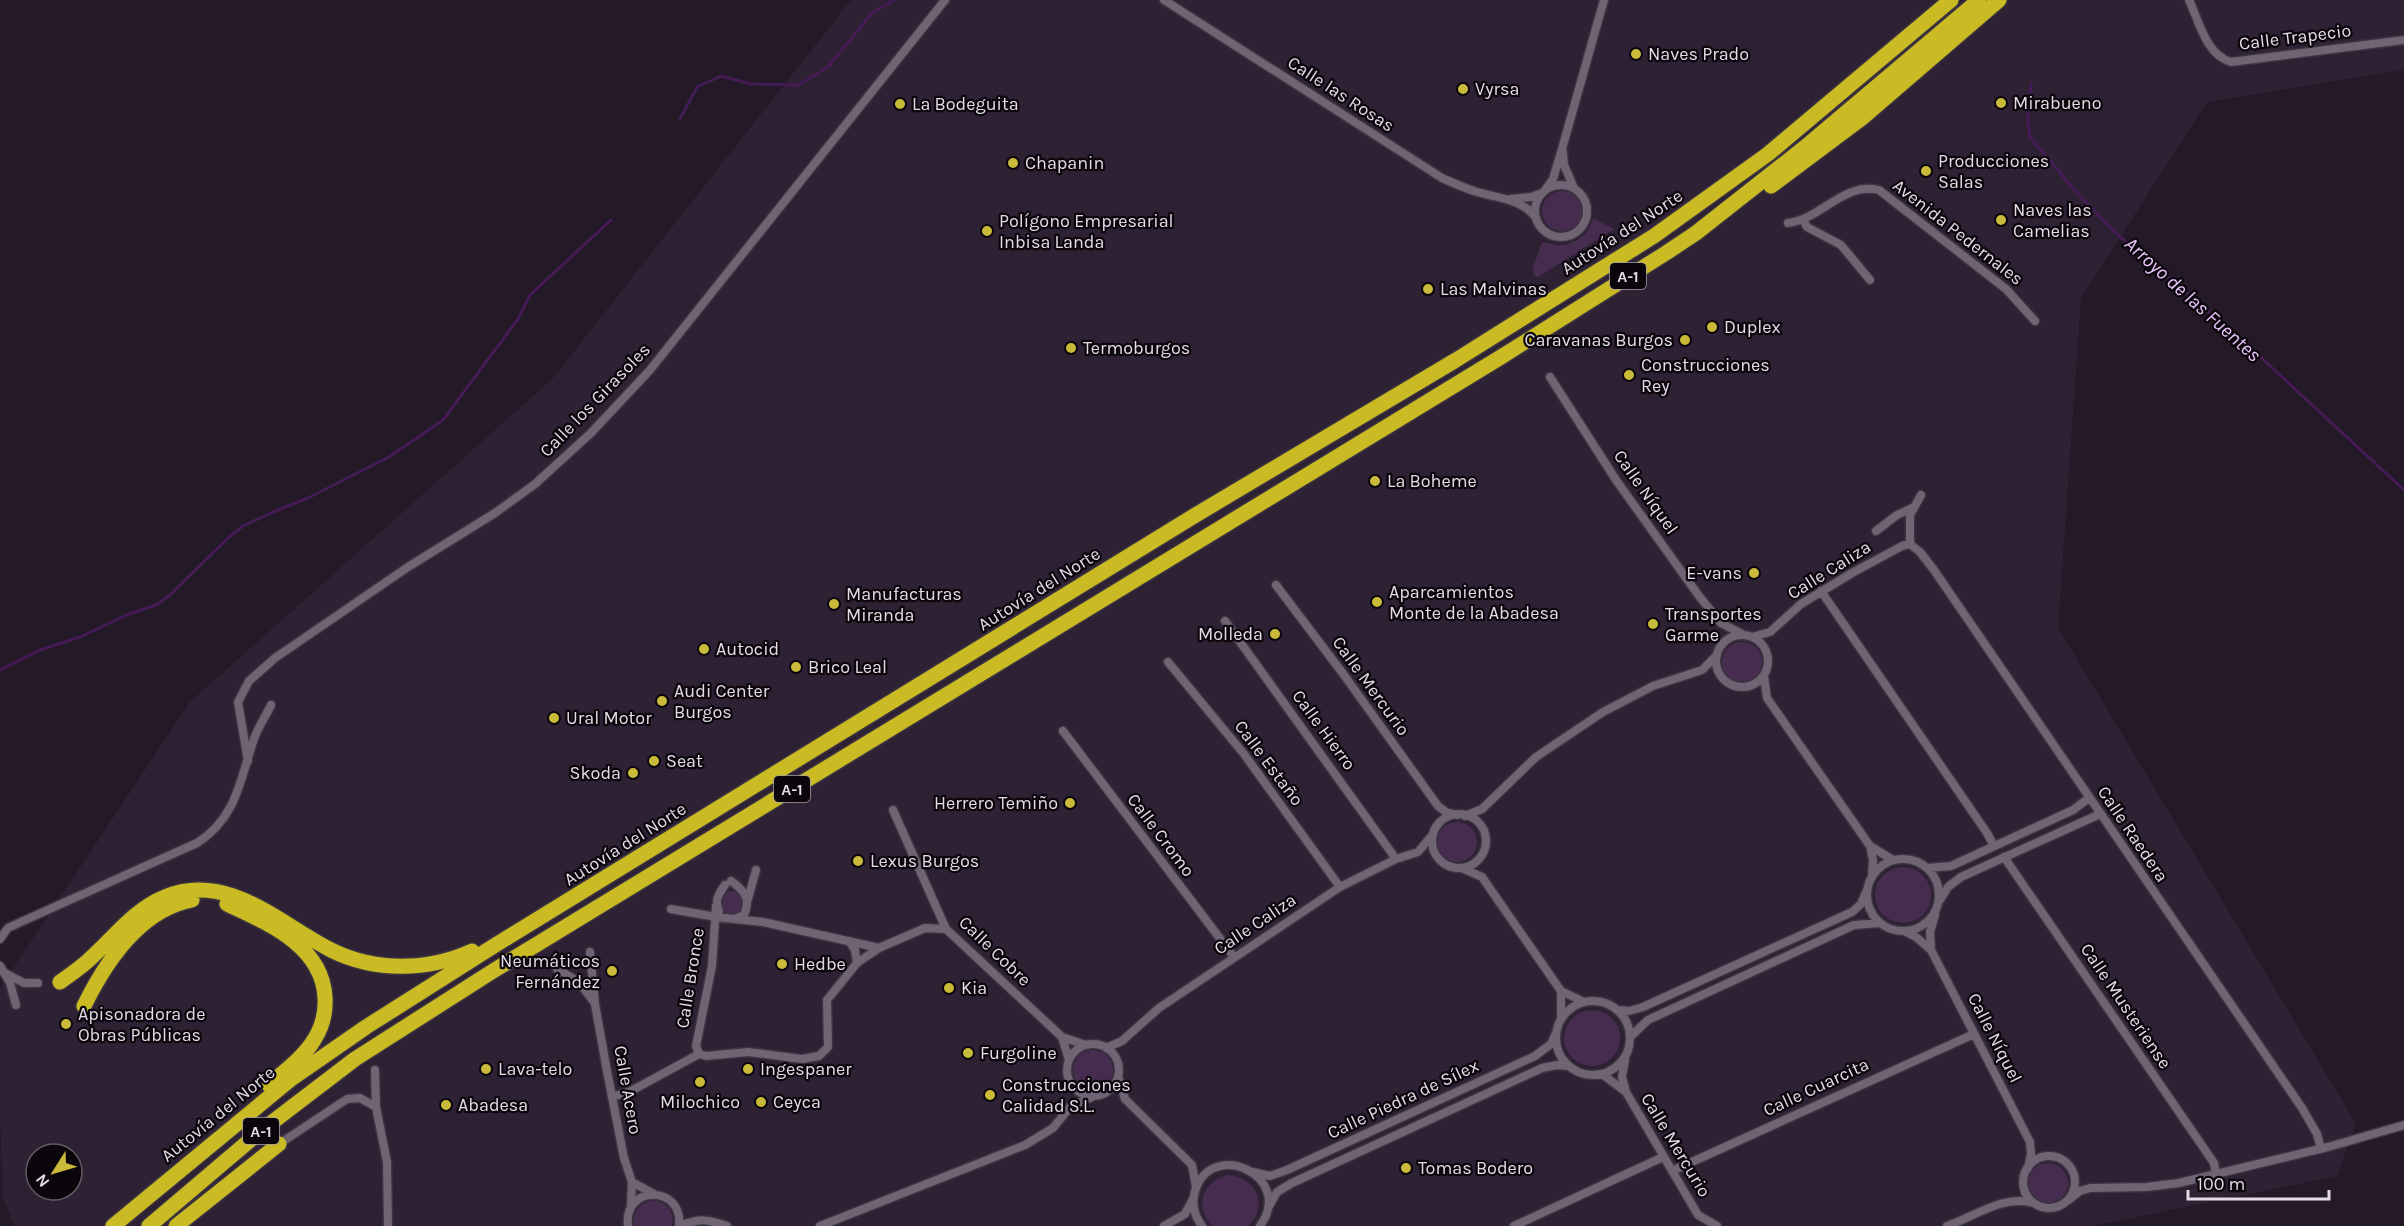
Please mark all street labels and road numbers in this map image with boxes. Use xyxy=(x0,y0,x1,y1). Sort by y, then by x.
street label: Calle Trapecio xyxy=(2238,19,2352,55)
street label: Calle las Rosas xyxy=(1283,51,1399,137)
street label: Avenida Pedernales xyxy=(1888,174,2028,290)
street label: Autovía del Norte xyxy=(1557,185,1687,279)
road number: A-1 xyxy=(1610,263,1646,289)
street label: Calle los Girasoles xyxy=(535,339,655,461)
street label: Calle Níquel xyxy=(1609,446,1683,538)
street label: Calle Caliza xyxy=(1783,536,1875,604)
street label: Autovía del Norte xyxy=(974,542,1104,636)
street label: Calle Mercurio xyxy=(1328,632,1414,740)
street label: Calle Hierro xyxy=(1287,685,1361,775)
street label: Calle Estaño xyxy=(1230,716,1308,810)
road number: A-1 xyxy=(774,776,810,802)
street label: Calle Raedera xyxy=(2093,782,2173,886)
street label: Calle Cromo xyxy=(1123,789,1199,881)
street label: Autovía del Norte xyxy=(560,797,690,891)
street label: Calle Caliza xyxy=(1210,889,1300,959)
street label: Calle Cobre xyxy=(954,911,1036,991)
street label: Calle Bronce xyxy=(671,926,709,1030)
street label: Calle Musteriense xyxy=(2076,939,2176,1073)
street label: Calle Níquel xyxy=(1963,989,2027,1087)
street label: Calle Acero xyxy=(609,1044,647,1136)
street label: Calle Cuarcita xyxy=(1760,1053,1872,1121)
street label: Calle Piedra de Sílex xyxy=(1324,1054,1482,1144)
street label: Autovía del Norte xyxy=(157,1061,279,1167)
street label: Calle Mercurio xyxy=(1636,1089,1716,1201)
road number: A-1 xyxy=(243,1118,279,1144)

